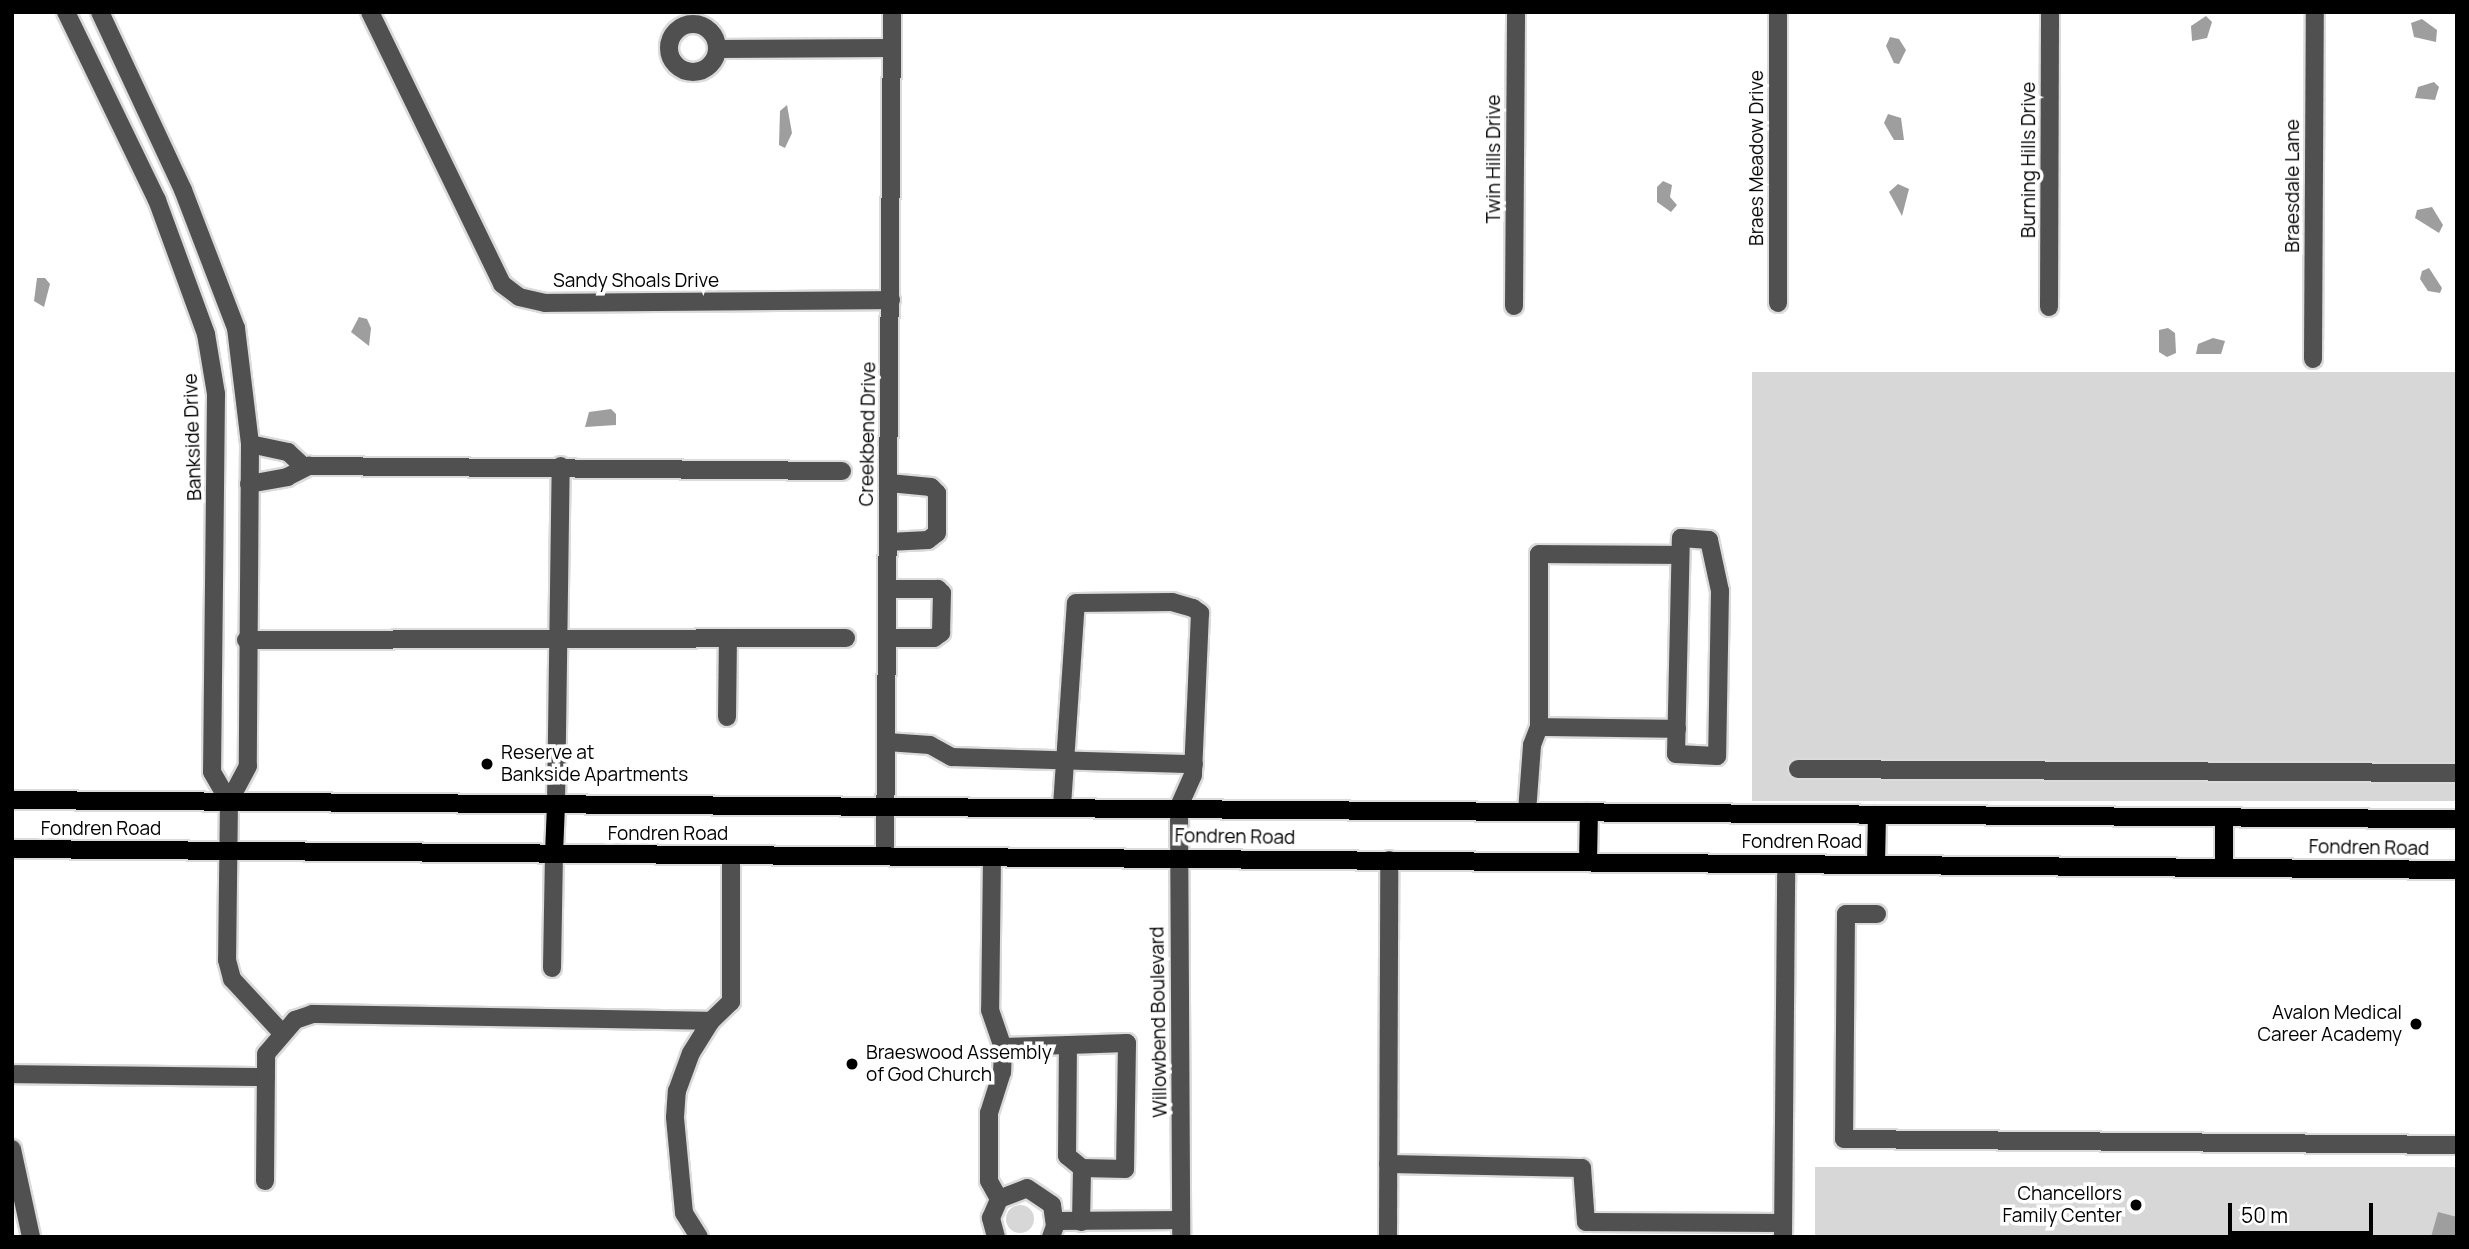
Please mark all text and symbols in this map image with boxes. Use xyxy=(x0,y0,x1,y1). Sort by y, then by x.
street label: Braes Meadow Drive xyxy=(1746,70,1768,246)
street label: Burning Hills Drive xyxy=(2018,82,2040,238)
street label: Twin Hills Drive xyxy=(1483,95,1505,223)
street label: Braesdale Lane xyxy=(2282,119,2304,253)
street label: Sandy Shoals Drive xyxy=(553,270,719,292)
street label: Creekbend Drive xyxy=(855,361,881,507)
street label: Bankside Drive xyxy=(179,373,207,501)
place label: Reserve at Bankside Apartments xyxy=(501,742,688,786)
marker: Reserve at Bankside Apartments xyxy=(479,756,495,772)
street label: Fondren Road xyxy=(41,818,161,840)
street label: Fondren Road xyxy=(608,823,728,845)
street label: Fondren Road xyxy=(1175,825,1295,849)
street label: Fondren Road xyxy=(1742,831,1862,853)
street label: Fondren Road xyxy=(2309,836,2429,860)
street label: Willowbend Boulevard xyxy=(1146,926,1172,1118)
place label: Avalon Medical Career Academy xyxy=(2257,1002,2402,1046)
marker: Avalon Medical Career Academy xyxy=(2408,1016,2424,1032)
place label: Braeswood Assembly of God Church xyxy=(866,1042,1052,1086)
marker: Braeswood Assembly of God Church xyxy=(844,1056,860,1072)
place label: Chancellors Family Center xyxy=(2003,1183,2122,1227)
scale bar xyxy=(2231,1190,2376,1234)
marker: Chancellors Family Center xyxy=(2128,1197,2144,1213)
text: 50 m xyxy=(2241,1201,2288,1229)

